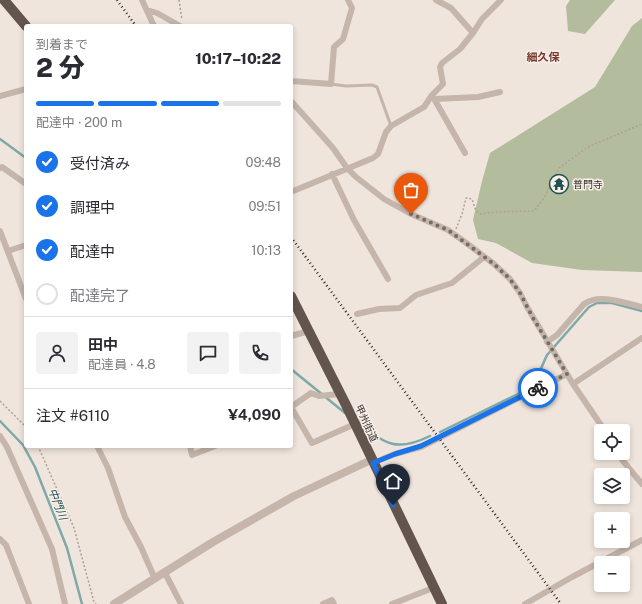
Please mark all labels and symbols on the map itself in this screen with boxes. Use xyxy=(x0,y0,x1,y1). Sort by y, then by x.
district label: 細久保 xyxy=(527,51,560,63)
pin xyxy=(394,173,428,214)
temple icon: 普門寺 xyxy=(548,173,570,195)
place label: 普門寺 xyxy=(573,178,603,190)
courier xyxy=(518,368,558,408)
street label: 甲州街道 xyxy=(353,402,381,444)
pin xyxy=(376,464,410,505)
water label: 中門川 xyxy=(46,486,70,522)

